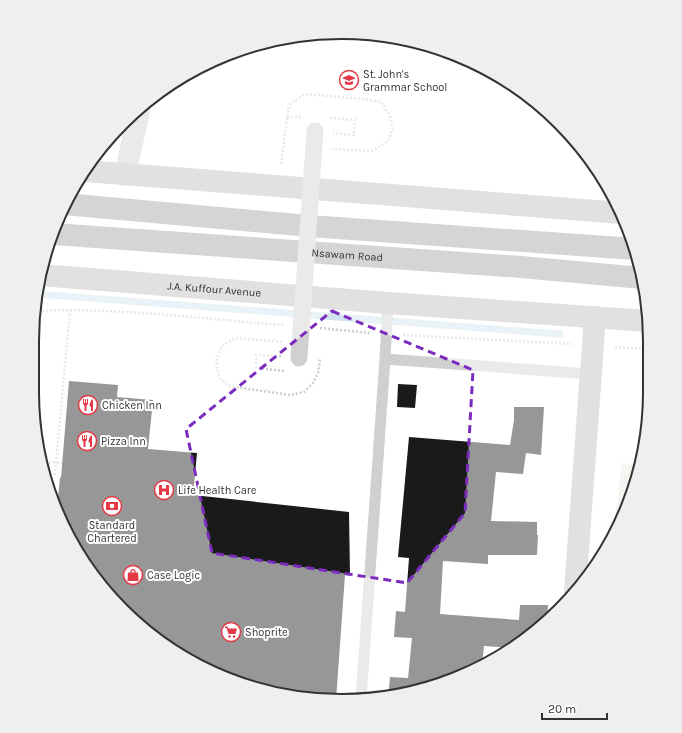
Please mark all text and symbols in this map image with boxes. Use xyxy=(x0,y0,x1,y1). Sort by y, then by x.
place label: St. John's Grammar School xyxy=(363,68,447,94)
school or university icon: St. John's Grammar School xyxy=(338,69,360,91)
street label: Nsawam Road xyxy=(311,246,383,264)
street label: J.A. Kuffour Avenue xyxy=(167,279,262,300)
restaurant icon: Chicken Inn xyxy=(77,394,99,416)
place label: Chicken Inn xyxy=(102,399,162,412)
restaurant icon: Pizza Inn xyxy=(76,430,98,452)
place label: Pizza Inn xyxy=(101,435,146,448)
hospital icon: Life Health Care xyxy=(153,479,175,501)
place label: Life Health Care xyxy=(178,484,257,497)
bank icon: Standard Chartered xyxy=(101,495,123,517)
place label: Standard Chartered xyxy=(87,519,137,545)
shop icon: Case Logic xyxy=(122,564,144,586)
place label: Case Logic xyxy=(147,569,200,582)
supermarket icon: Shoprite xyxy=(220,621,242,643)
place label: Shoprite xyxy=(245,626,288,639)
scale bar xyxy=(542,695,607,721)
text: 20 m xyxy=(548,702,576,716)

